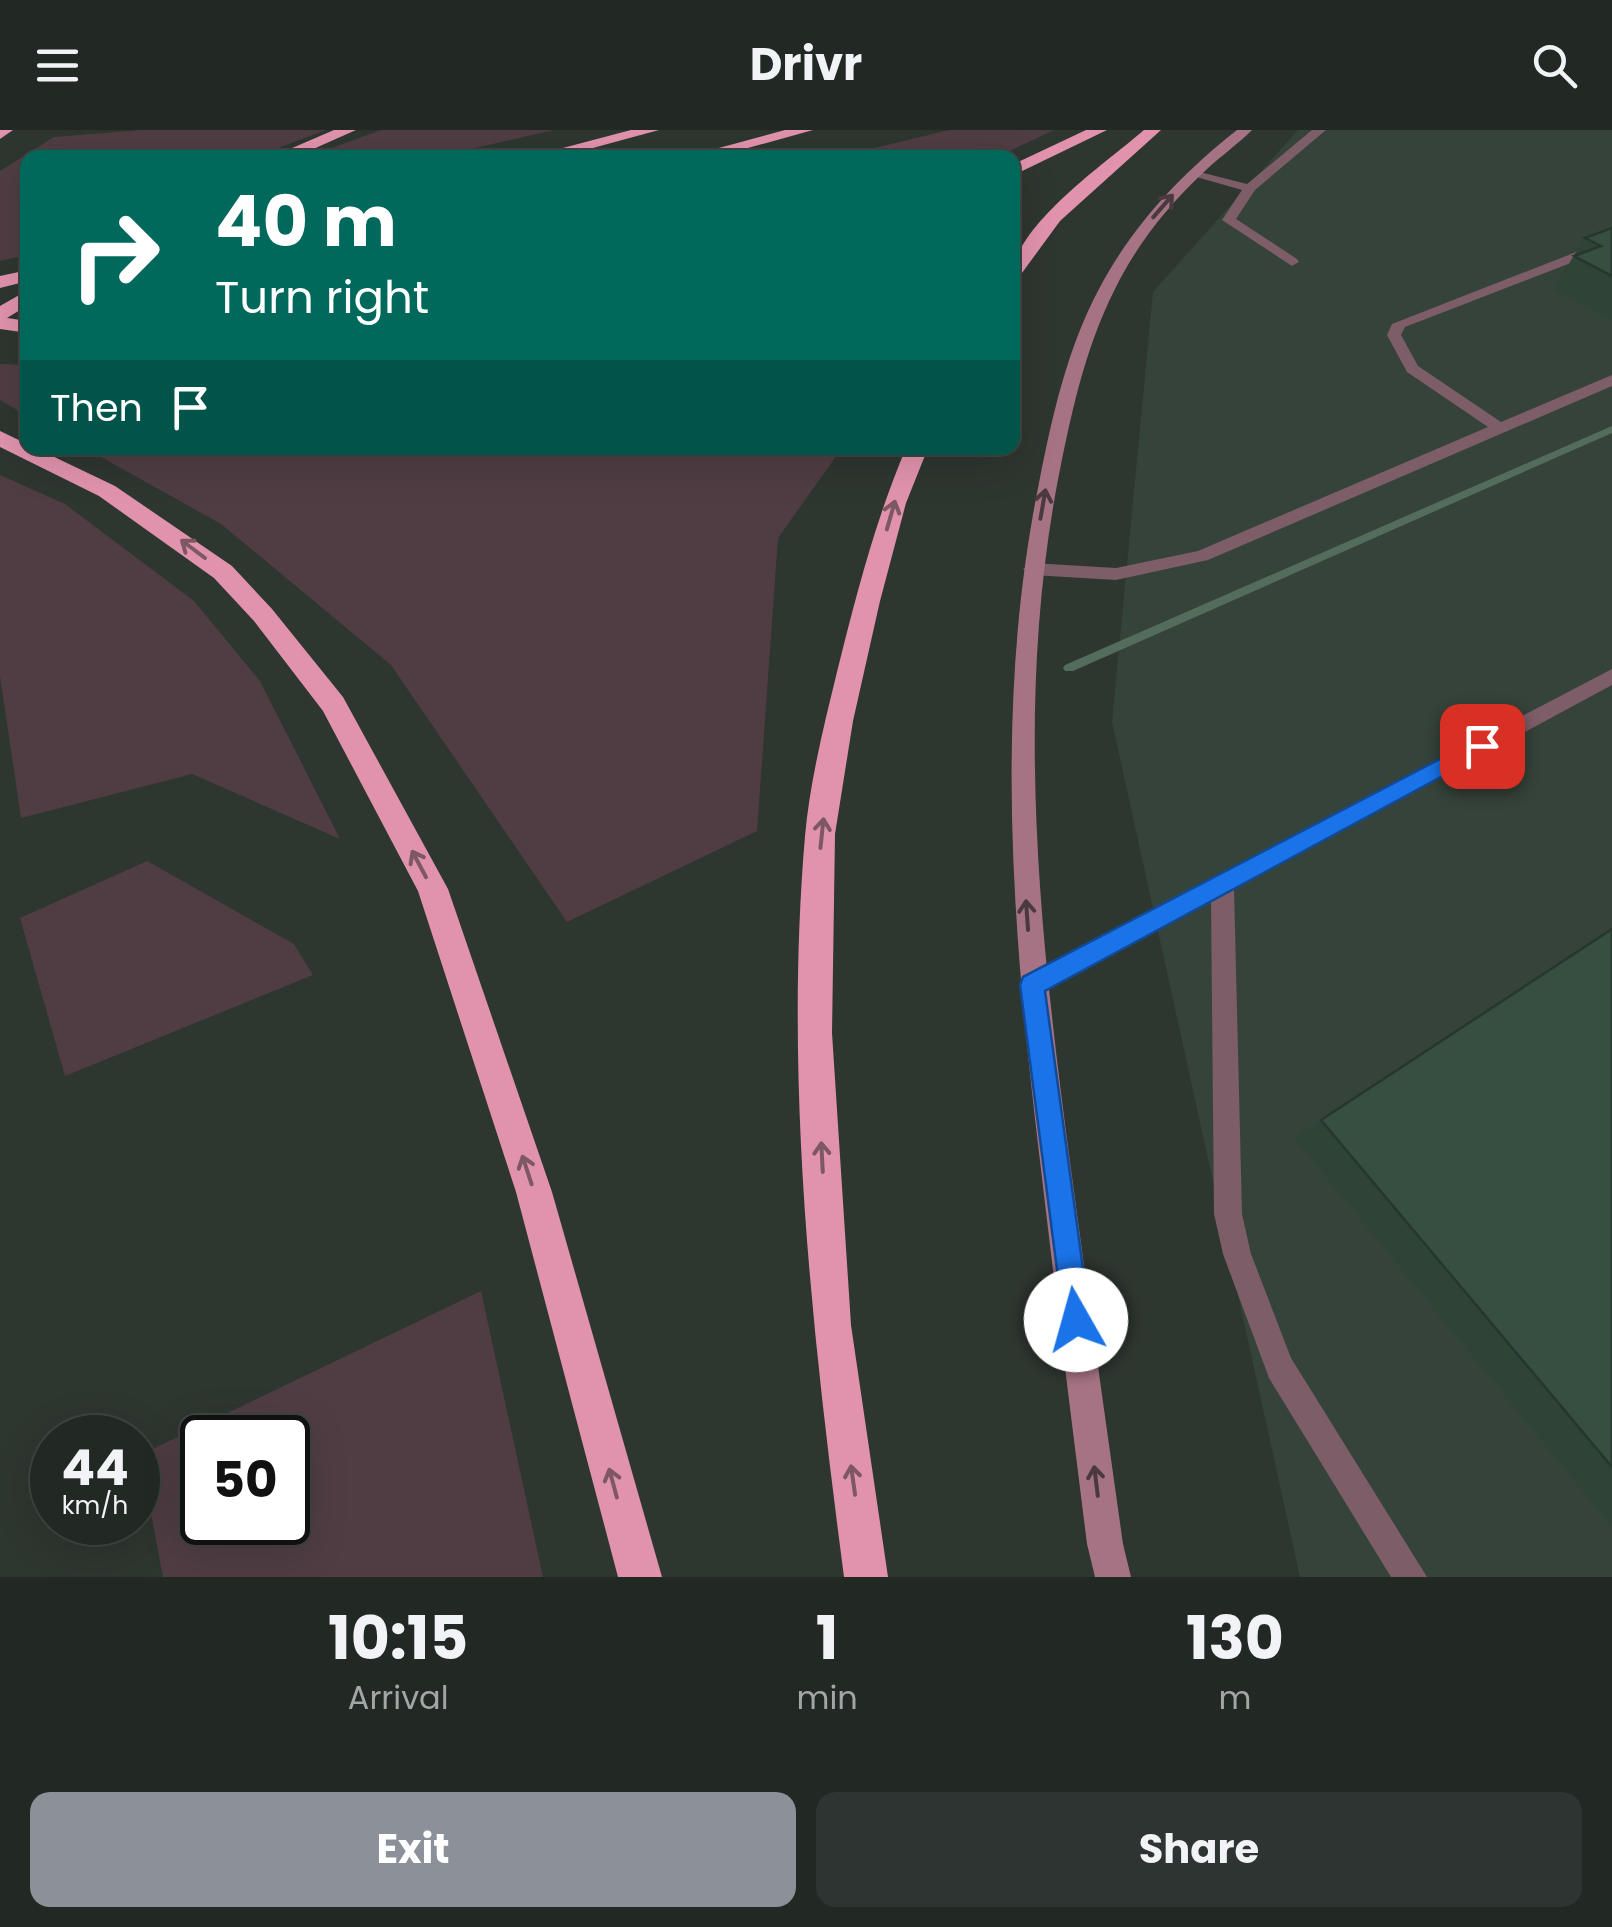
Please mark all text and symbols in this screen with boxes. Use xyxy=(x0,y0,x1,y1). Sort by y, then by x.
text: Drivr xyxy=(750,33,862,96)
icon: menu xyxy=(30,38,85,93)
icon: search xyxy=(1527,38,1582,93)
text: 40 m xyxy=(215,172,397,271)
icon: right xyxy=(50,190,180,320)
one-way arrow xyxy=(1152,194,1175,219)
text: Turn right xyxy=(215,266,429,329)
icon: arrive xyxy=(163,380,218,435)
text: Then xyxy=(50,381,143,434)
one-way arrow xyxy=(1034,488,1053,520)
one-way arrow xyxy=(883,500,901,532)
one-way arrow xyxy=(180,538,207,559)
pin xyxy=(1440,704,1525,789)
icon: arrive xyxy=(1455,719,1510,774)
one-way arrow xyxy=(812,817,831,849)
one-way arrow xyxy=(409,849,429,879)
one-way arrow xyxy=(1017,900,1036,932)
one-way arrow xyxy=(812,1142,831,1174)
one-way arrow xyxy=(516,1155,534,1186)
position arrow xyxy=(1024,1268,1128,1372)
speed limit sign: 50 xyxy=(180,1415,310,1545)
text: 44 xyxy=(61,1432,129,1503)
one-way arrow xyxy=(843,1465,861,1497)
one-way arrow xyxy=(1087,1465,1105,1498)
one-way arrow xyxy=(602,1468,621,1499)
text: km/h xyxy=(62,1488,128,1523)
text: 10:15 xyxy=(328,1596,468,1680)
text: 1 xyxy=(816,1596,838,1680)
text: 130 xyxy=(1186,1596,1284,1680)
text: Arrival xyxy=(348,1675,449,1720)
text: min xyxy=(796,1675,858,1720)
text: m xyxy=(1218,1675,1251,1720)
button: Exit xyxy=(30,1792,796,1907)
button: Share xyxy=(816,1792,1582,1907)

